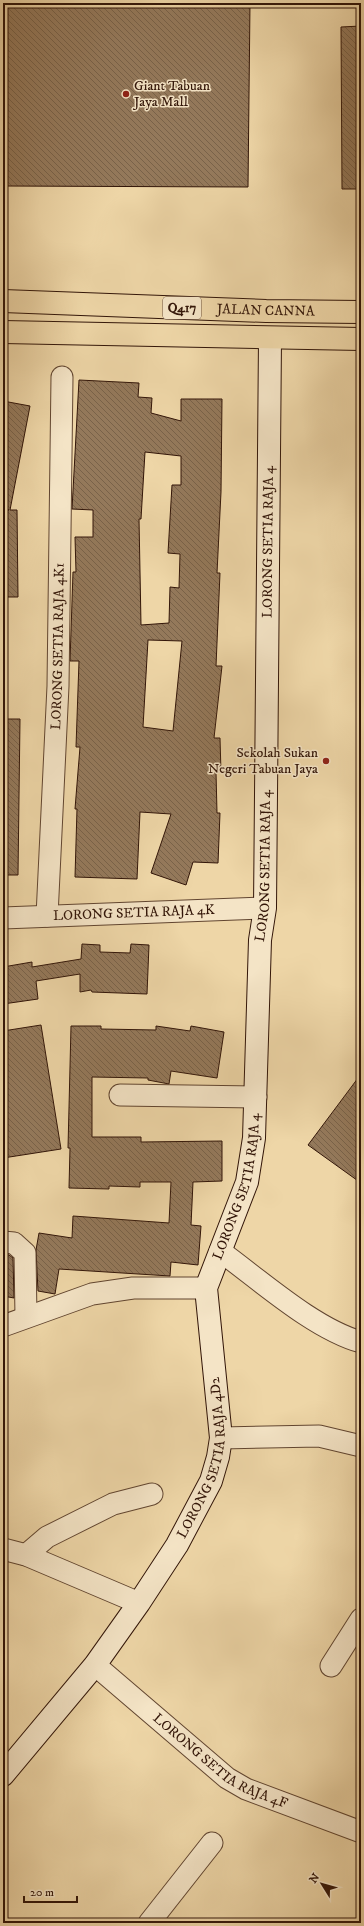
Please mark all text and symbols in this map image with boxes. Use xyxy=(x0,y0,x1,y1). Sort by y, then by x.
place label: Giant Tabuan Jaya Mall xyxy=(132,77,211,111)
marker: Giant Tabuan Jaya Mall xyxy=(121,89,131,99)
road number: Q417 xyxy=(163,297,201,319)
street label: JALAN CANNA xyxy=(215,300,316,321)
street label: LORONG SETIA RAJA 4 xyxy=(259,465,278,618)
street label: LORONG SETIA RAJA 4K1 xyxy=(47,563,69,730)
place label: Sekolah Sukan Negeri Tabuan Jaya xyxy=(208,744,319,778)
marker: Sekolah Sukan Negeri Tabuan Jaya xyxy=(321,756,331,766)
street label: LORONG SETIA RAJA 4 xyxy=(251,789,275,943)
street label: LORONG SETIA RAJA 4K xyxy=(53,901,215,925)
street label: LORONG SETIA RAJA 4 xyxy=(209,1112,264,1263)
street label: LORONG SETIA RAJA 4D2 xyxy=(173,1376,230,1542)
street label: LORONG SETIA RAJA 4F xyxy=(149,1709,290,1813)
north arrow xyxy=(302,1864,342,1904)
text: N xyxy=(307,1871,323,1886)
scale bar xyxy=(24,1878,77,1904)
text: 20 m xyxy=(30,1885,54,1900)

